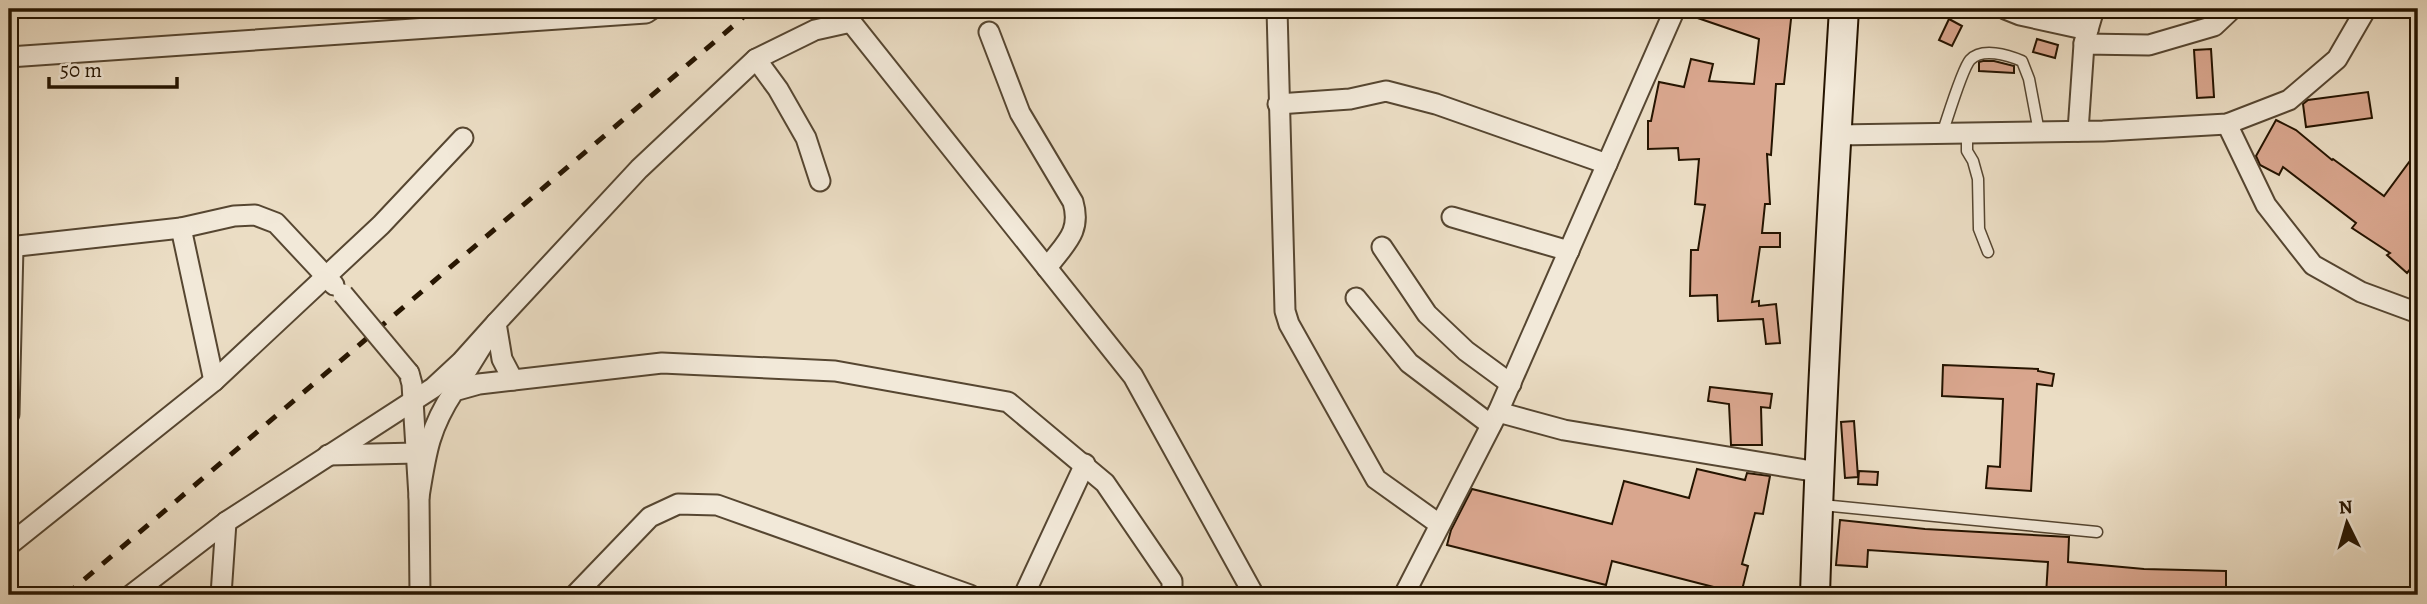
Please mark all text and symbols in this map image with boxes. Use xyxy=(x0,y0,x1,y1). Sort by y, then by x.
scale bar xyxy=(49,46,177,90)
text: 50 m xyxy=(60,56,102,84)
north arrow xyxy=(2312,489,2382,558)
text: N xyxy=(2338,493,2354,521)

